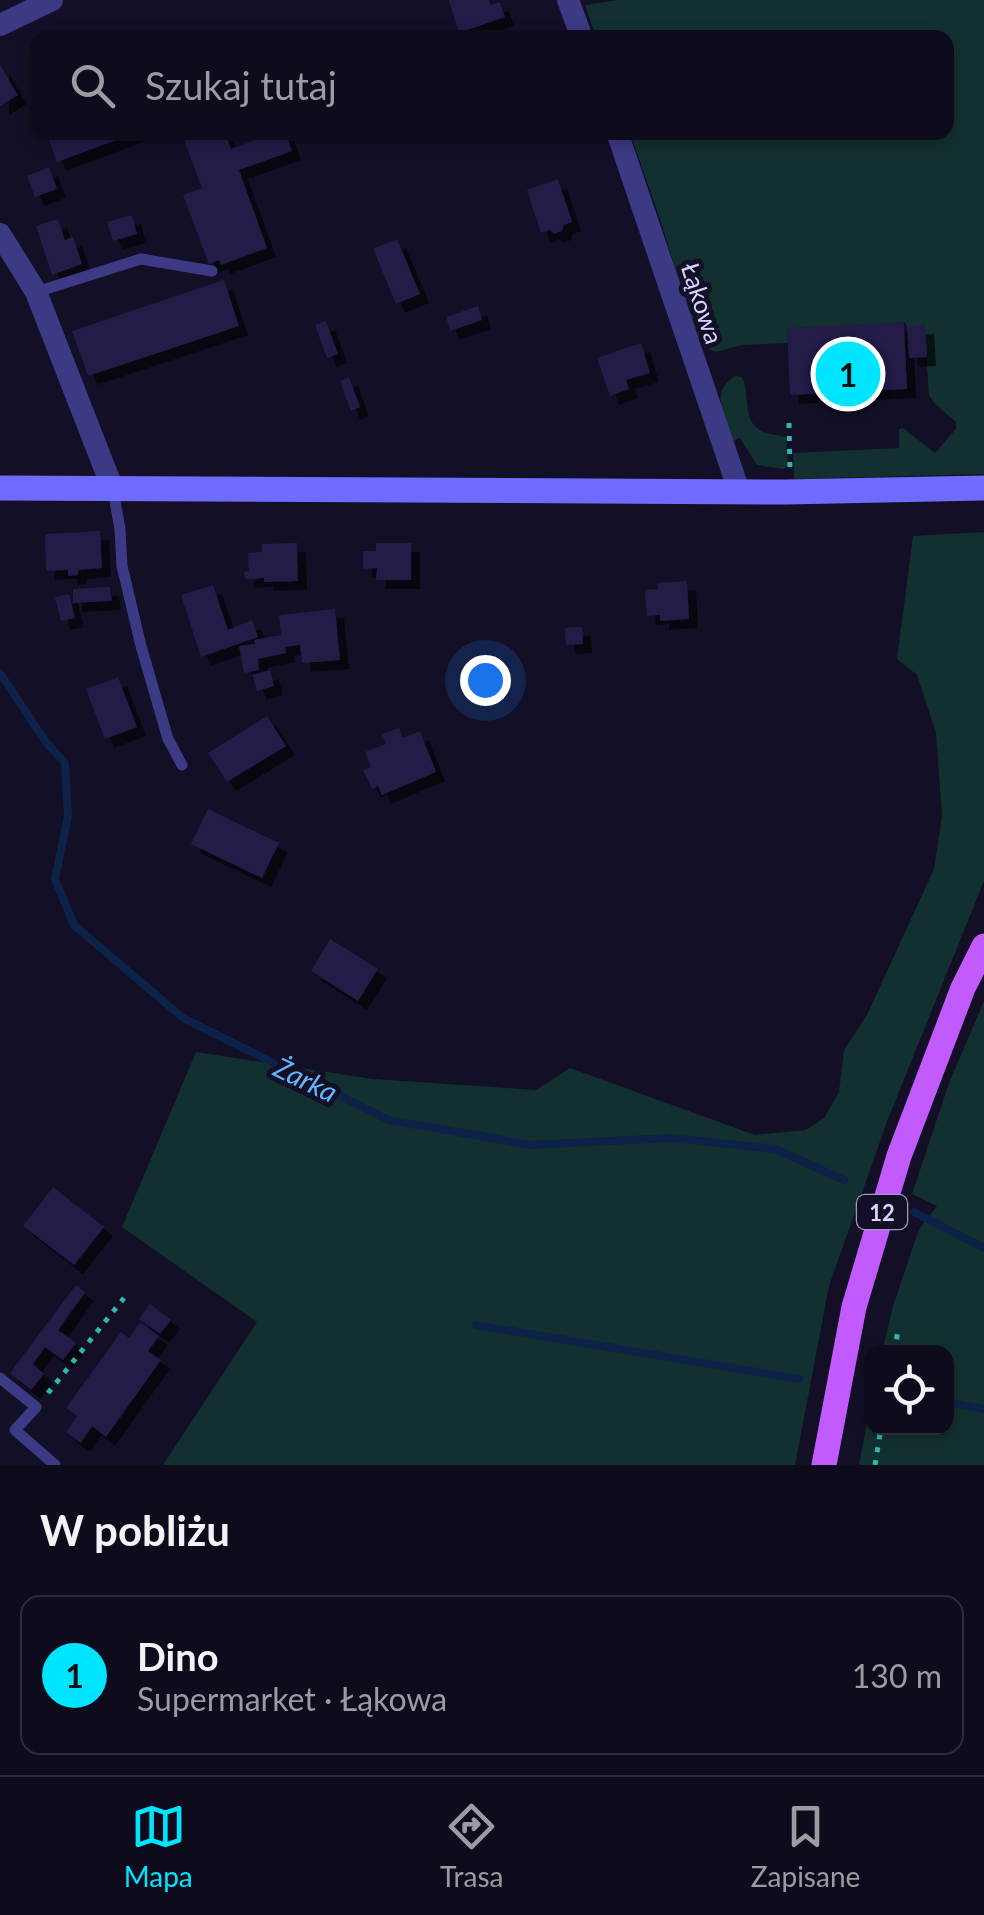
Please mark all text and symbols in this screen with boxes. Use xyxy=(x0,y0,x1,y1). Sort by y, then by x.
search box xyxy=(30,30,954,140)
icon: search xyxy=(65,58,120,113)
text: Szukaj tutaj xyxy=(145,62,337,108)
street label: Łąkowa xyxy=(676,259,730,347)
pin: 1 xyxy=(816,336,880,412)
your location xyxy=(460,655,511,706)
water label: Żarka xyxy=(268,1049,343,1109)
road number: 12 xyxy=(857,1195,907,1229)
map controls xyxy=(864,1345,954,1435)
button: locate xyxy=(864,1345,954,1435)
text: W pobliżu xyxy=(40,1505,230,1555)
text: Dino xyxy=(137,1633,219,1679)
text: 1 xyxy=(65,1656,84,1695)
text: 130 m xyxy=(852,1656,942,1695)
text: Supermarket · Łąkowa xyxy=(137,1679,447,1718)
tab: Mapa xyxy=(124,1799,193,1893)
tab: Trasa xyxy=(440,1799,503,1893)
tab: Zapisane xyxy=(751,1799,860,1893)

